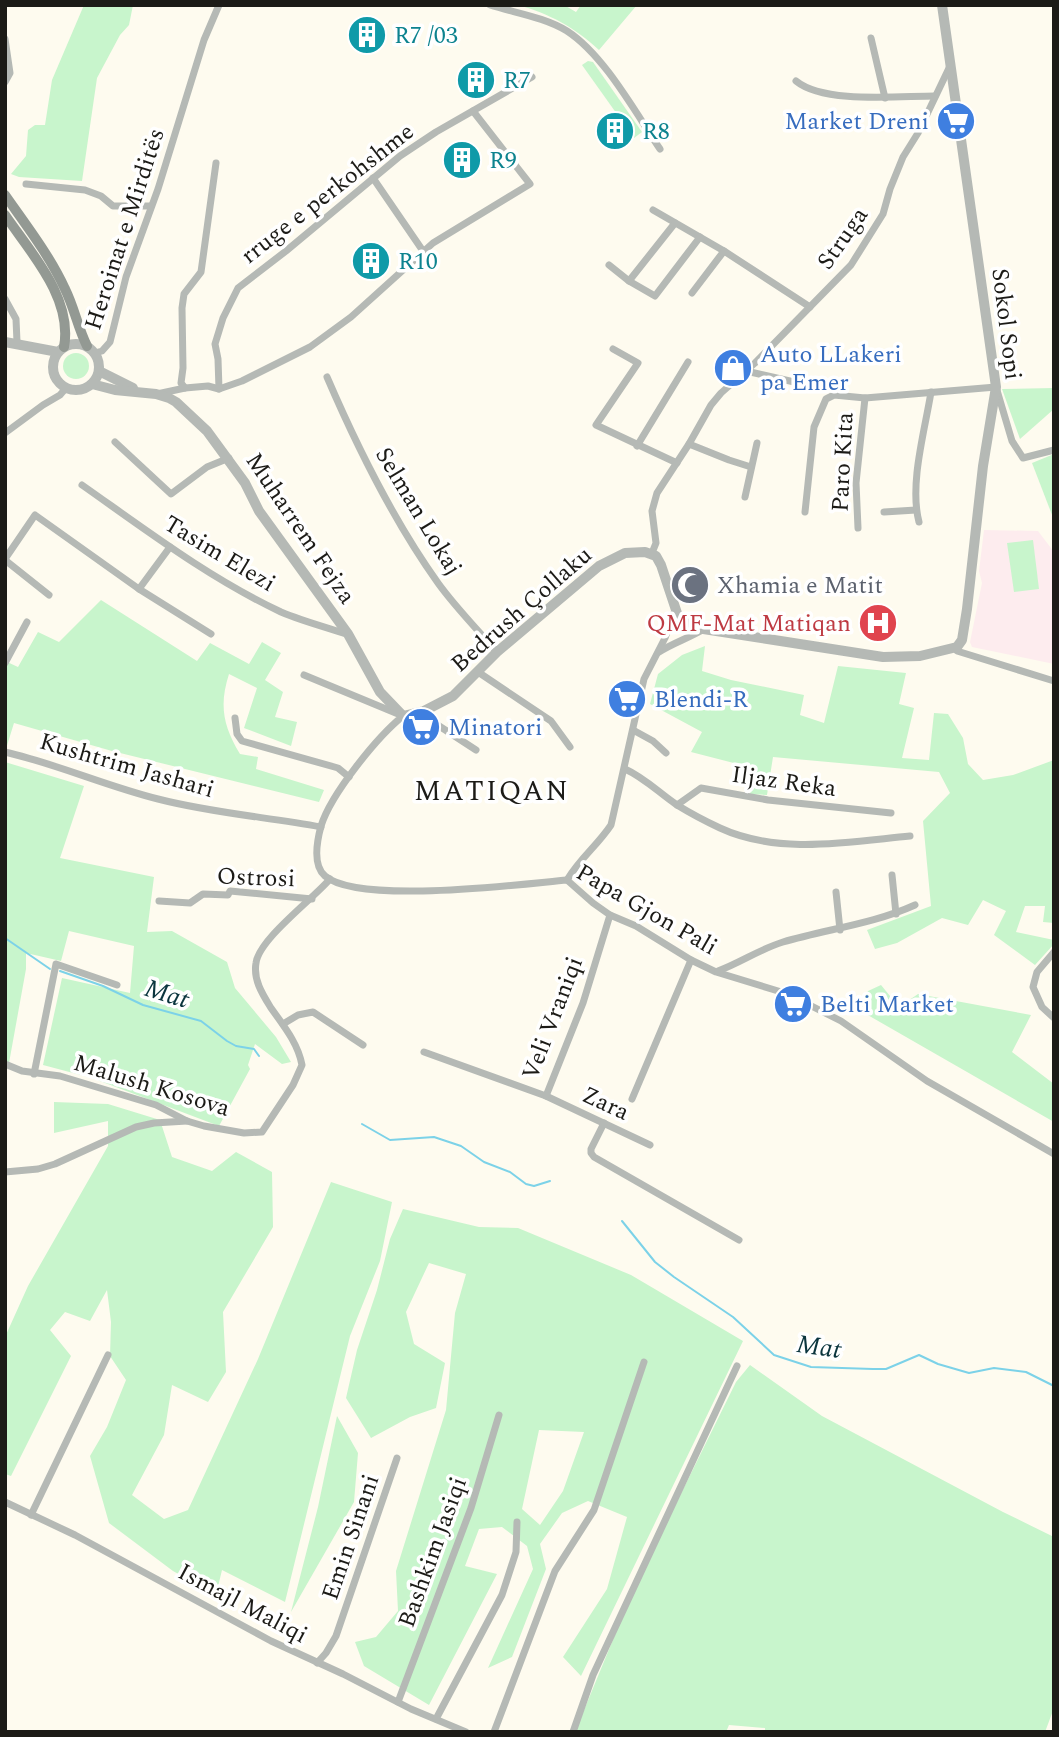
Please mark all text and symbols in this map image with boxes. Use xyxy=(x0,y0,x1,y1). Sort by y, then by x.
building icon: R7 /03 xyxy=(346,14,388,56)
place label: R7 /03 xyxy=(394,18,458,54)
building icon: R7 xyxy=(455,59,497,101)
place label: R7 xyxy=(503,63,531,99)
supermarket icon: Market Dreni xyxy=(935,100,977,142)
place label: Market Dreni xyxy=(785,104,929,140)
building icon: R8 xyxy=(594,110,636,152)
street label: rruge e perkohshme xyxy=(233,114,422,273)
place label: R8 xyxy=(642,114,670,150)
street label: Heroinat e Mirditës xyxy=(75,124,175,335)
building icon: R9 xyxy=(441,139,483,181)
place label: R9 xyxy=(489,143,517,179)
street label: Struga xyxy=(808,200,878,277)
building icon: R10 xyxy=(350,240,392,282)
place label: R10 xyxy=(398,244,438,280)
street label: Sokol Sopi xyxy=(981,266,1031,382)
place label: Auto LLakeri pa Emer xyxy=(760,337,902,401)
shop icon: Auto LLakeri pa Emer xyxy=(712,347,754,389)
street label: Paro Kita xyxy=(822,411,864,513)
street label: Selman Lokaj xyxy=(365,440,471,583)
street label: Muharrem Fejza xyxy=(236,446,364,612)
street label: Tasim Elezi xyxy=(157,506,282,601)
street label: Bedrush Çollaku xyxy=(443,538,600,681)
mosque icon: Xhamia e Matit xyxy=(669,564,711,606)
place label: Xhamia e Matit xyxy=(717,568,883,604)
hospital icon: QMF-Mat Matiqan xyxy=(857,602,899,644)
place label: QMF-Mat Matiqan xyxy=(646,606,851,642)
supermarket icon: Blendi-R xyxy=(606,678,648,720)
place label: Blendi-R xyxy=(654,682,748,718)
supermarket icon: Minatori xyxy=(400,706,442,748)
place label: Minatori xyxy=(448,710,543,746)
street label: Kushtrim Jashari xyxy=(35,724,218,808)
street label: Iljaz Reka xyxy=(729,757,839,807)
district label: MATIQAN xyxy=(414,770,570,813)
street label: Papa Gjon Pali xyxy=(569,855,724,965)
street label: Ostrosi xyxy=(216,859,296,897)
street label: Veli Vraniqi xyxy=(513,951,593,1085)
water label: Mat xyxy=(139,968,195,1020)
supermarket icon: Belti Market xyxy=(772,983,814,1025)
place label: Belti Market xyxy=(820,987,954,1023)
street label: Malush Kosova xyxy=(69,1045,235,1127)
street label: Zara xyxy=(576,1077,636,1131)
water label: Mat xyxy=(794,1324,845,1370)
street label: Emin Sinani xyxy=(313,1470,389,1605)
street label: Bashkim Jasiqi xyxy=(389,1472,477,1633)
street label: Ismajl Maliqi xyxy=(171,1554,314,1653)

